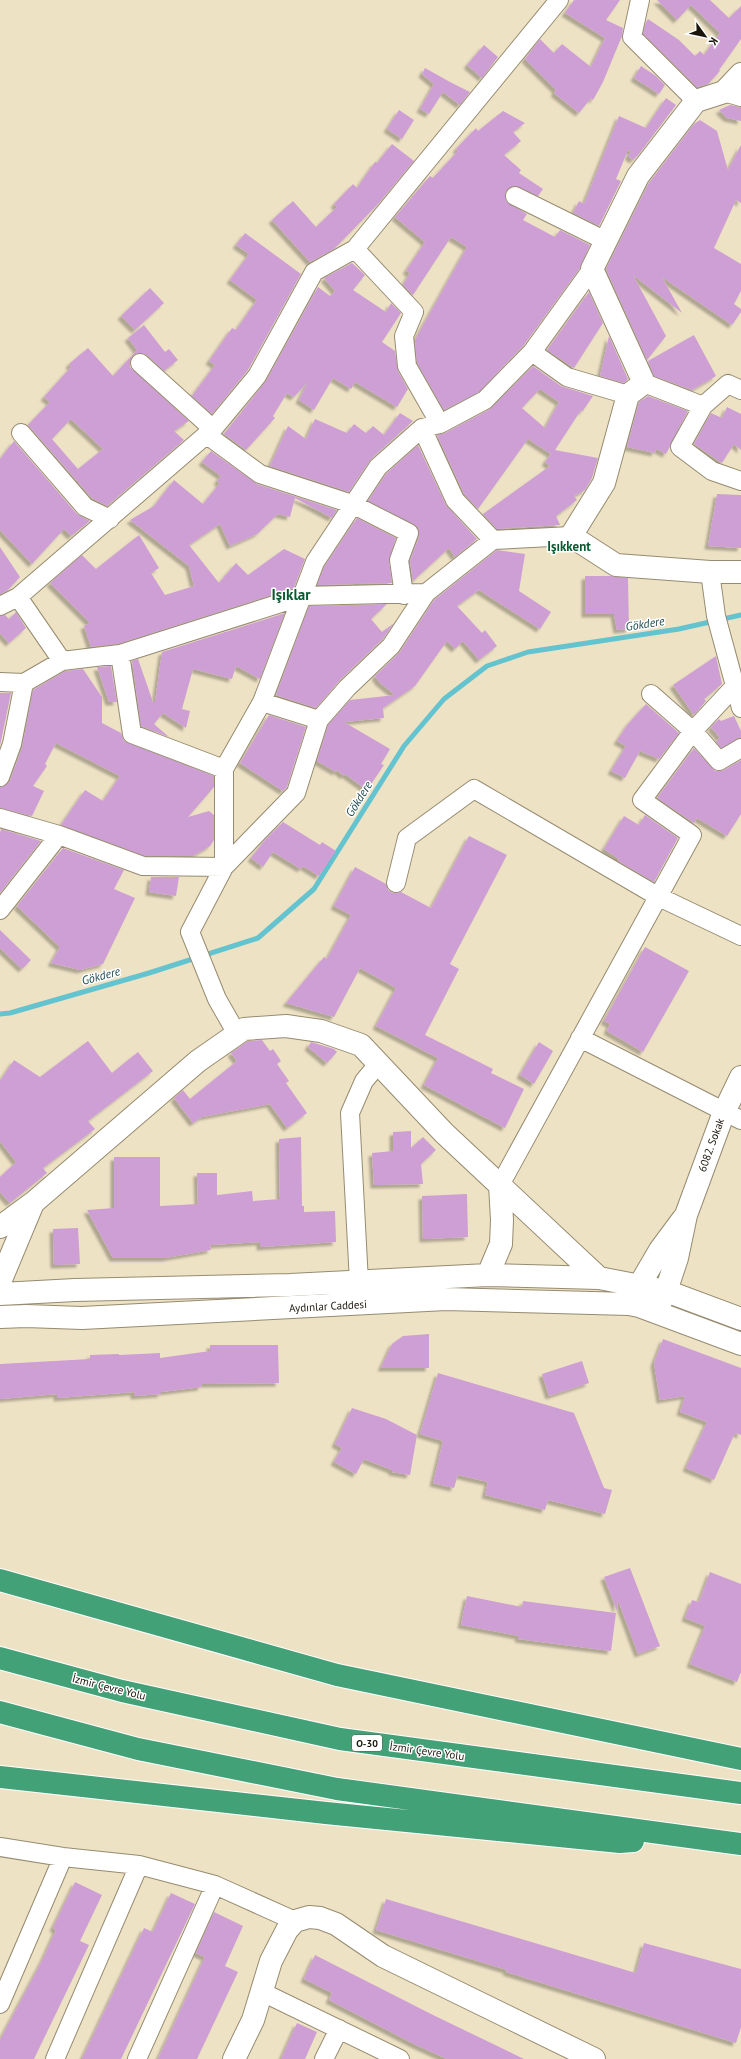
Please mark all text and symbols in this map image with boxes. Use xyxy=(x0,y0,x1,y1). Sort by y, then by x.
north arrow xyxy=(685,16,725,56)
text: K xyxy=(706,35,721,48)
district label: Işıkkent xyxy=(547,538,591,555)
district label: Işıklar xyxy=(271,585,311,604)
water label: Gökdere xyxy=(624,613,666,634)
water label: Gökdere xyxy=(342,778,376,819)
water label: Gökdere xyxy=(80,963,122,988)
street label: 6082. Sokak xyxy=(695,1116,727,1174)
street label: Aydınlar Caddesi xyxy=(289,1297,367,1315)
street label: İzmir Çevre Yolu xyxy=(71,1671,147,1703)
road number: O-30 xyxy=(352,1735,382,1751)
street label: İzmir Çevre Yolu xyxy=(389,1739,465,1763)

